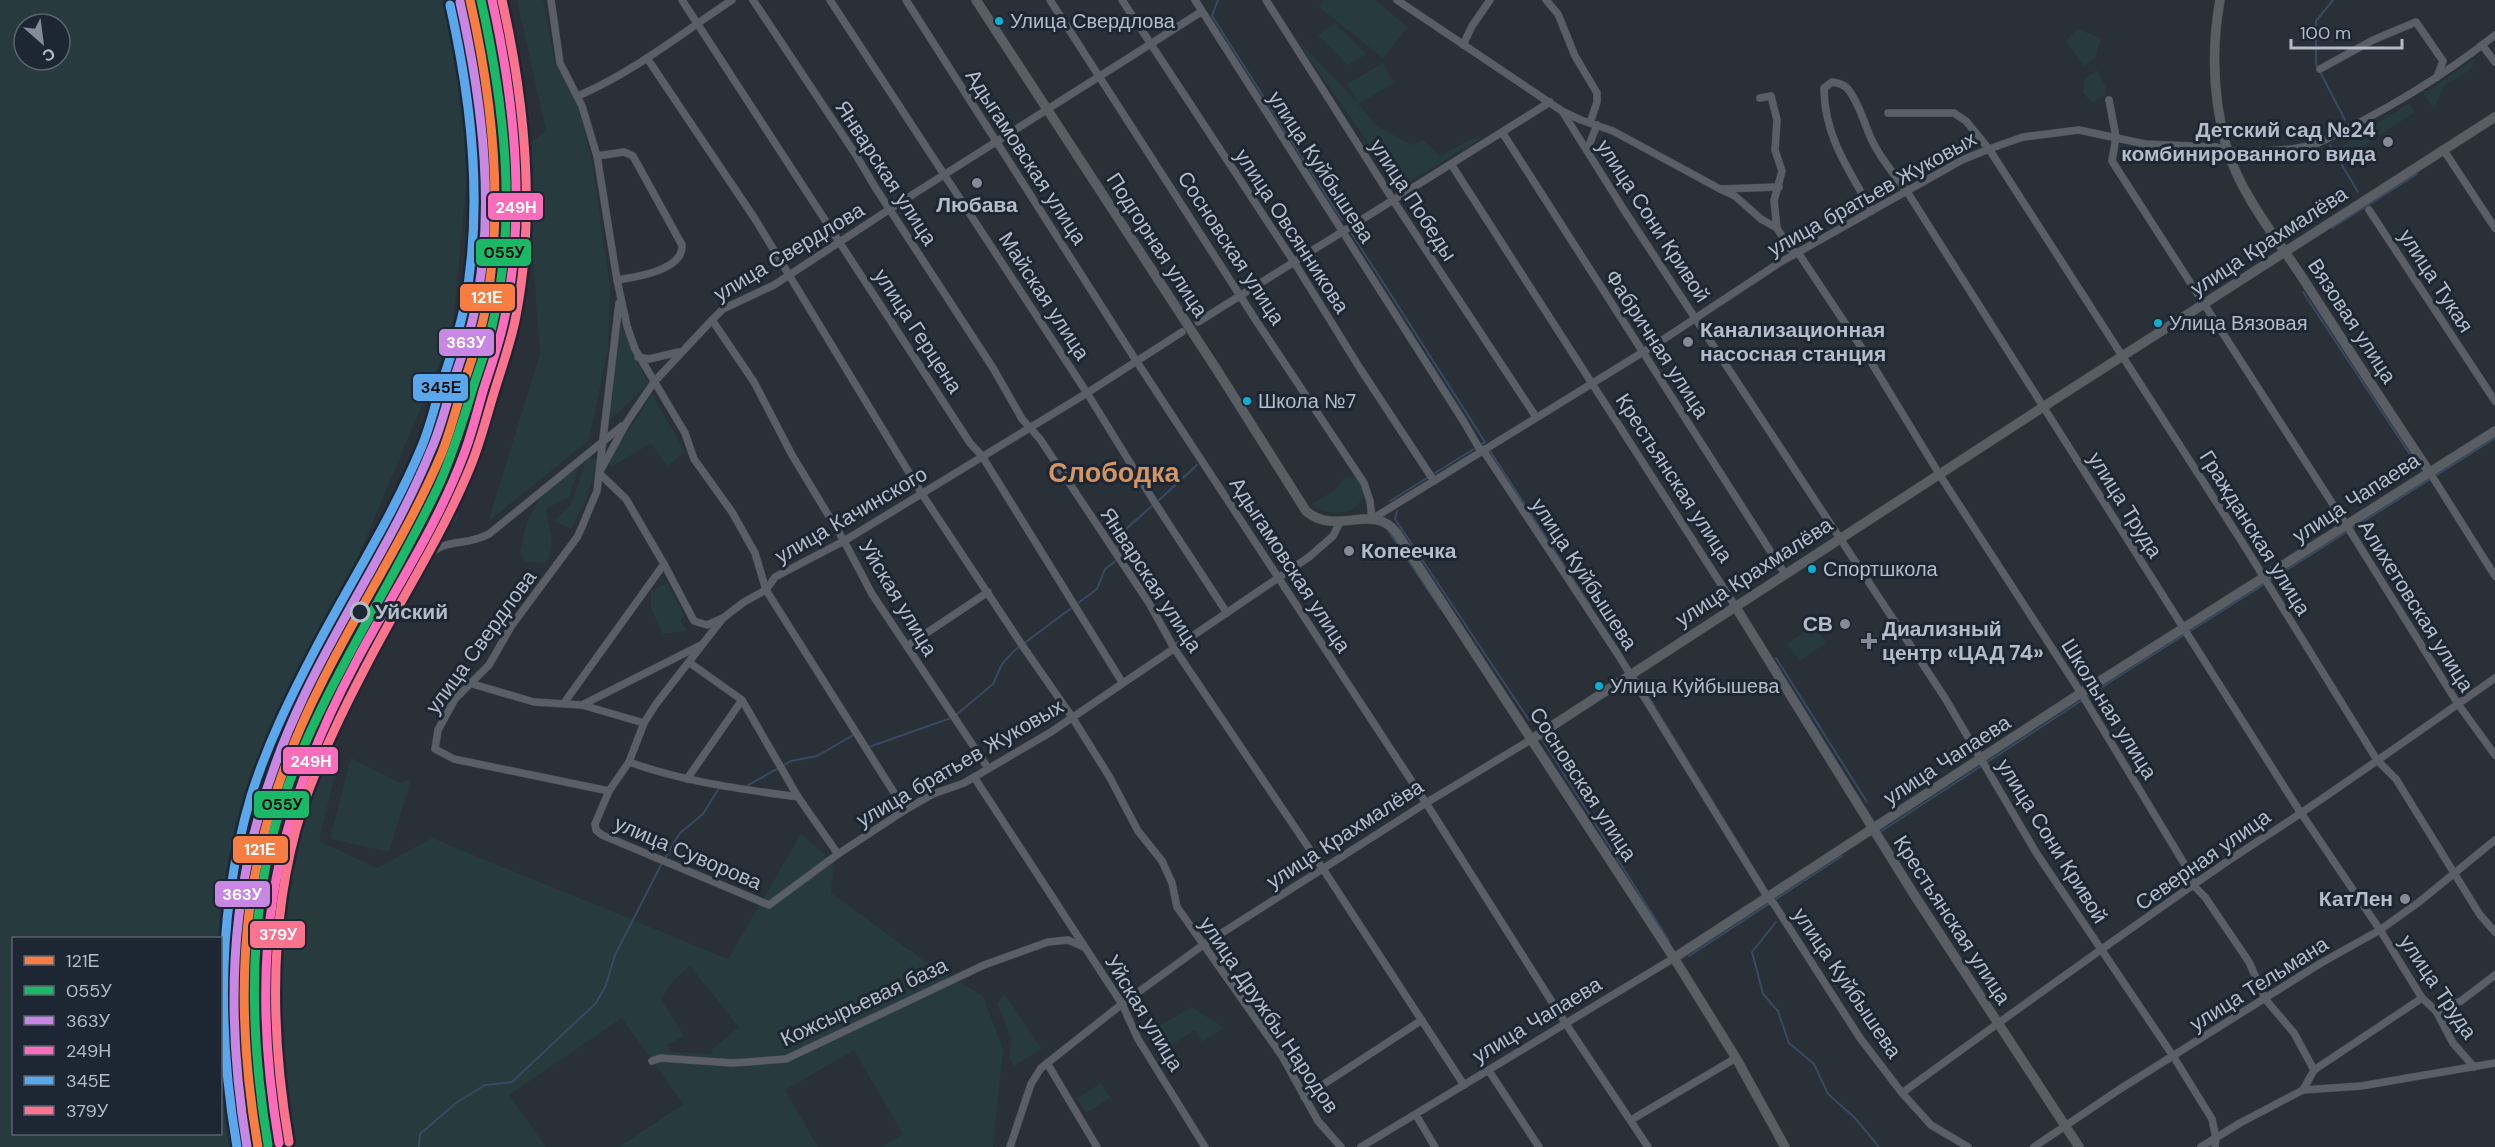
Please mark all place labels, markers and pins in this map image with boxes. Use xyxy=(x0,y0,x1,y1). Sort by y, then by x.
place label: Улица Свердлова xyxy=(1010,8,1176,34)
marker: Улица Свердлова xyxy=(993,15,1005,27)
place label: Детский сад №24 комбинированного вида xyxy=(2121,116,2376,168)
marker: Детский сад №24 комбинированного вида xyxy=(2381,135,2395,149)
marker: Любава xyxy=(970,176,984,190)
place label: Любава xyxy=(936,191,1018,219)
place label: Улица Вязовая xyxy=(2169,310,2307,336)
place label: Канализационная насосная станция xyxy=(1700,316,1886,368)
marker: Улица Вязовая xyxy=(2152,317,2164,329)
marker: Канализационная насосная станция xyxy=(1681,335,1695,349)
place label: Школа №7 xyxy=(1258,388,1356,414)
marker: Школа №7 xyxy=(1241,395,1253,407)
place label: Копеечка xyxy=(1361,537,1457,565)
marker: Копеечка xyxy=(1342,544,1356,558)
place label: Спортшкола xyxy=(1823,556,1939,582)
marker: Спортшкола xyxy=(1806,563,1818,575)
place label: Уйский xyxy=(375,598,448,626)
marker: Уйский xyxy=(350,602,370,622)
place label: СВ xyxy=(1803,610,1833,638)
place label: Диализный центр «ЦАД 74» xyxy=(1882,615,2044,667)
marker: СВ xyxy=(1838,617,1852,631)
marker: Диализный центр «ЦАД 74» xyxy=(1860,632,1878,650)
place label: Улица Куйбышева xyxy=(1610,673,1780,699)
marker: Улица Куйбышева xyxy=(1593,680,1605,692)
place label: КатЛен xyxy=(2319,885,2393,913)
marker: КатЛен xyxy=(2398,892,2412,906)

